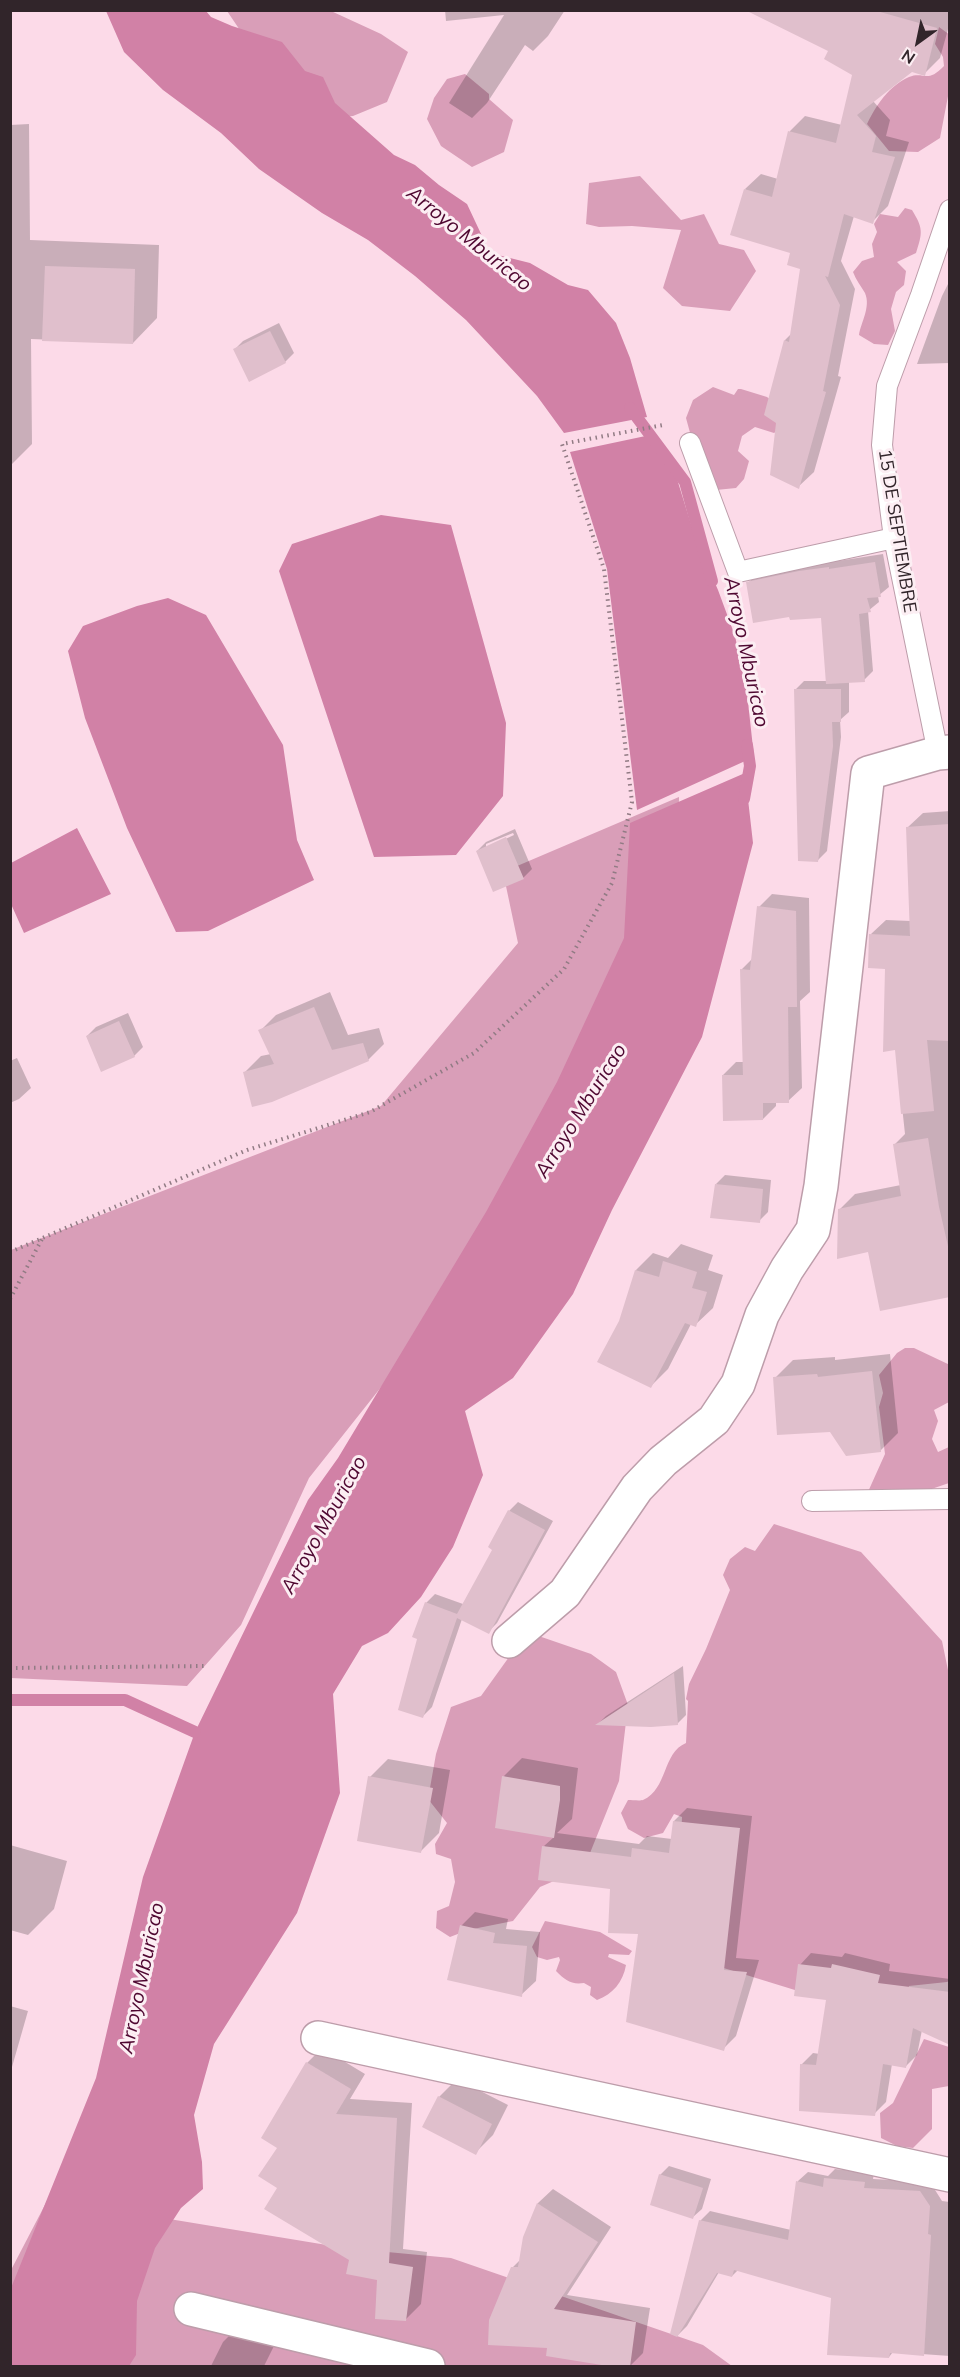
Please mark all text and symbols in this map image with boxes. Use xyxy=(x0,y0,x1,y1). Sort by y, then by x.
north arrow xyxy=(888,12,948,72)
text: N xyxy=(898,45,919,69)
water label: Arroyo Mburicao xyxy=(402,181,536,297)
street label: 15 DE SEPTIEMBRE xyxy=(873,448,921,614)
water label: Arroyo Mburicao xyxy=(718,574,774,730)
water label: Arroyo Mburicao xyxy=(530,1040,632,1182)
water label: Arroyo Mburicao xyxy=(276,1452,372,1598)
water label: Arroyo Mburicao xyxy=(114,1900,170,2056)

